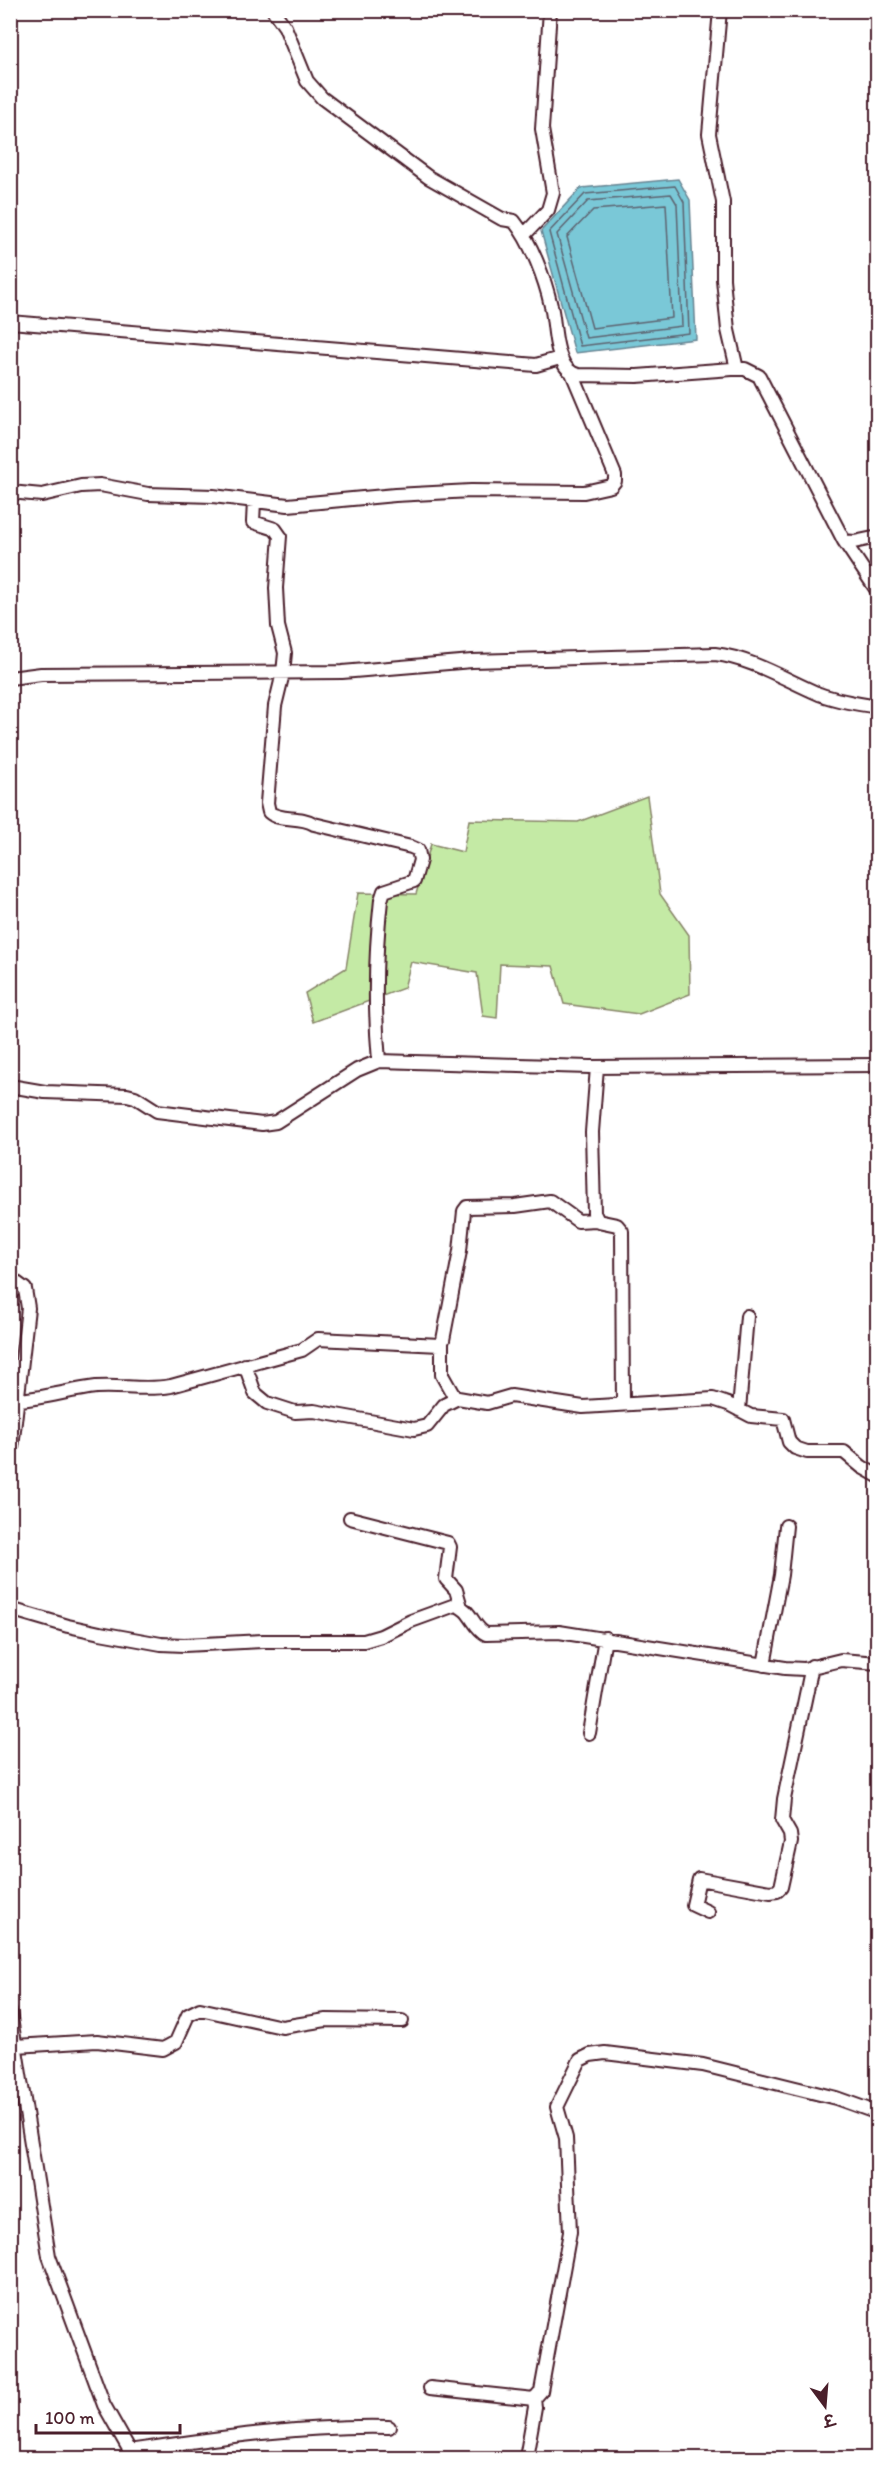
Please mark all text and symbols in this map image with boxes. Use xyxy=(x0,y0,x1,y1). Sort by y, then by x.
north arrow xyxy=(795,2376,855,2436)
scale bar xyxy=(36,2397,180,2435)
text: 100 m xyxy=(45,2407,95,2429)
text: उ xyxy=(820,2409,839,2431)

